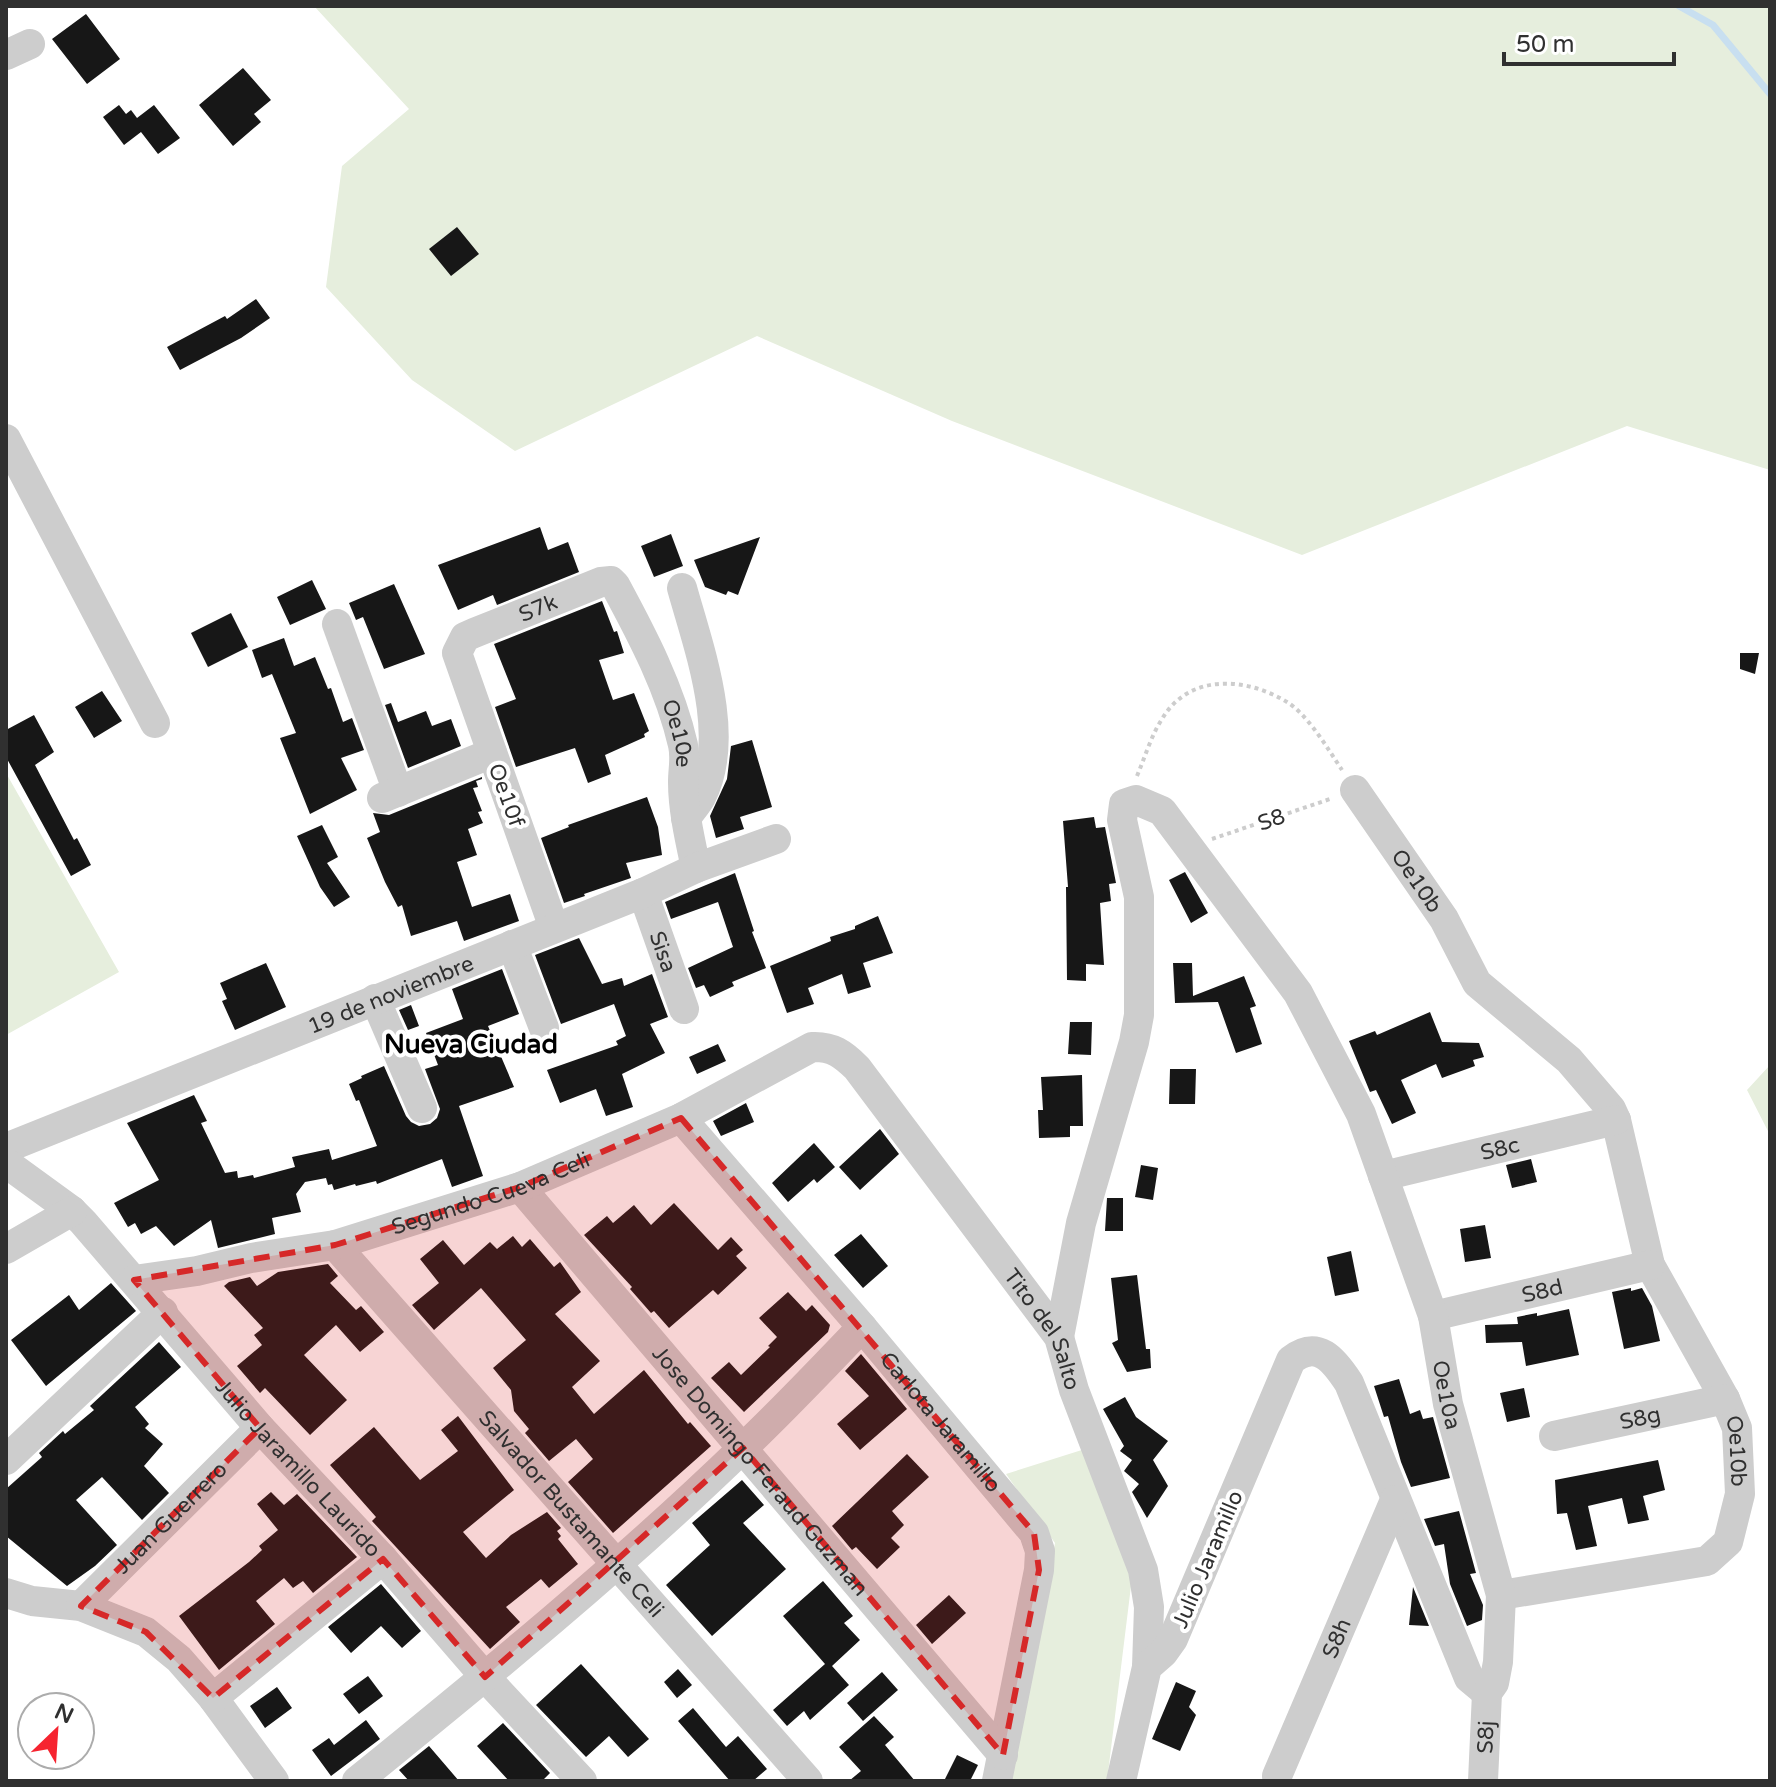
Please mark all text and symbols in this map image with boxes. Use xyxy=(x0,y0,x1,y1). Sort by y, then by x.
scale bar xyxy=(1504,16,1674,66)
text: 50 m xyxy=(1516,30,1574,59)
street label: S7k xyxy=(515,589,561,628)
street label: Oe10e xyxy=(656,696,697,768)
street label: Oe10f xyxy=(483,760,530,831)
street label: S8 xyxy=(1254,803,1288,837)
street label: Oe10b xyxy=(1386,844,1448,918)
street label: Sisa xyxy=(643,928,682,976)
street label: 19 de noviembre xyxy=(304,950,477,1040)
district label: Nueva Ciudad xyxy=(384,1029,558,1060)
street label: S8c xyxy=(1478,1132,1522,1166)
street label: Segundo Cueva Celi xyxy=(388,1147,594,1241)
street label: Tito del Salto xyxy=(998,1264,1085,1393)
street label: S8d xyxy=(1519,1274,1565,1309)
street label: Jose Domingo Feraud Guzman xyxy=(647,1341,874,1601)
street label: Carlota Jaramillo xyxy=(874,1347,1006,1498)
street label: Oe10a xyxy=(1427,1358,1466,1432)
street label: Julio Jaramillo Laurido xyxy=(210,1374,386,1563)
street label: S8g xyxy=(1617,1401,1663,1435)
street label: Salvador Bustamante Celi xyxy=(473,1405,669,1623)
street label: Oe10b xyxy=(1719,1411,1752,1487)
street label: Juan Guerrero xyxy=(109,1456,233,1579)
street label: Julio Jaramillo xyxy=(1167,1487,1249,1632)
street label: S8h xyxy=(1317,1615,1357,1662)
north arrow xyxy=(16,1691,96,1771)
text: N xyxy=(51,1698,78,1729)
street label: S8j xyxy=(1472,1720,1500,1754)

